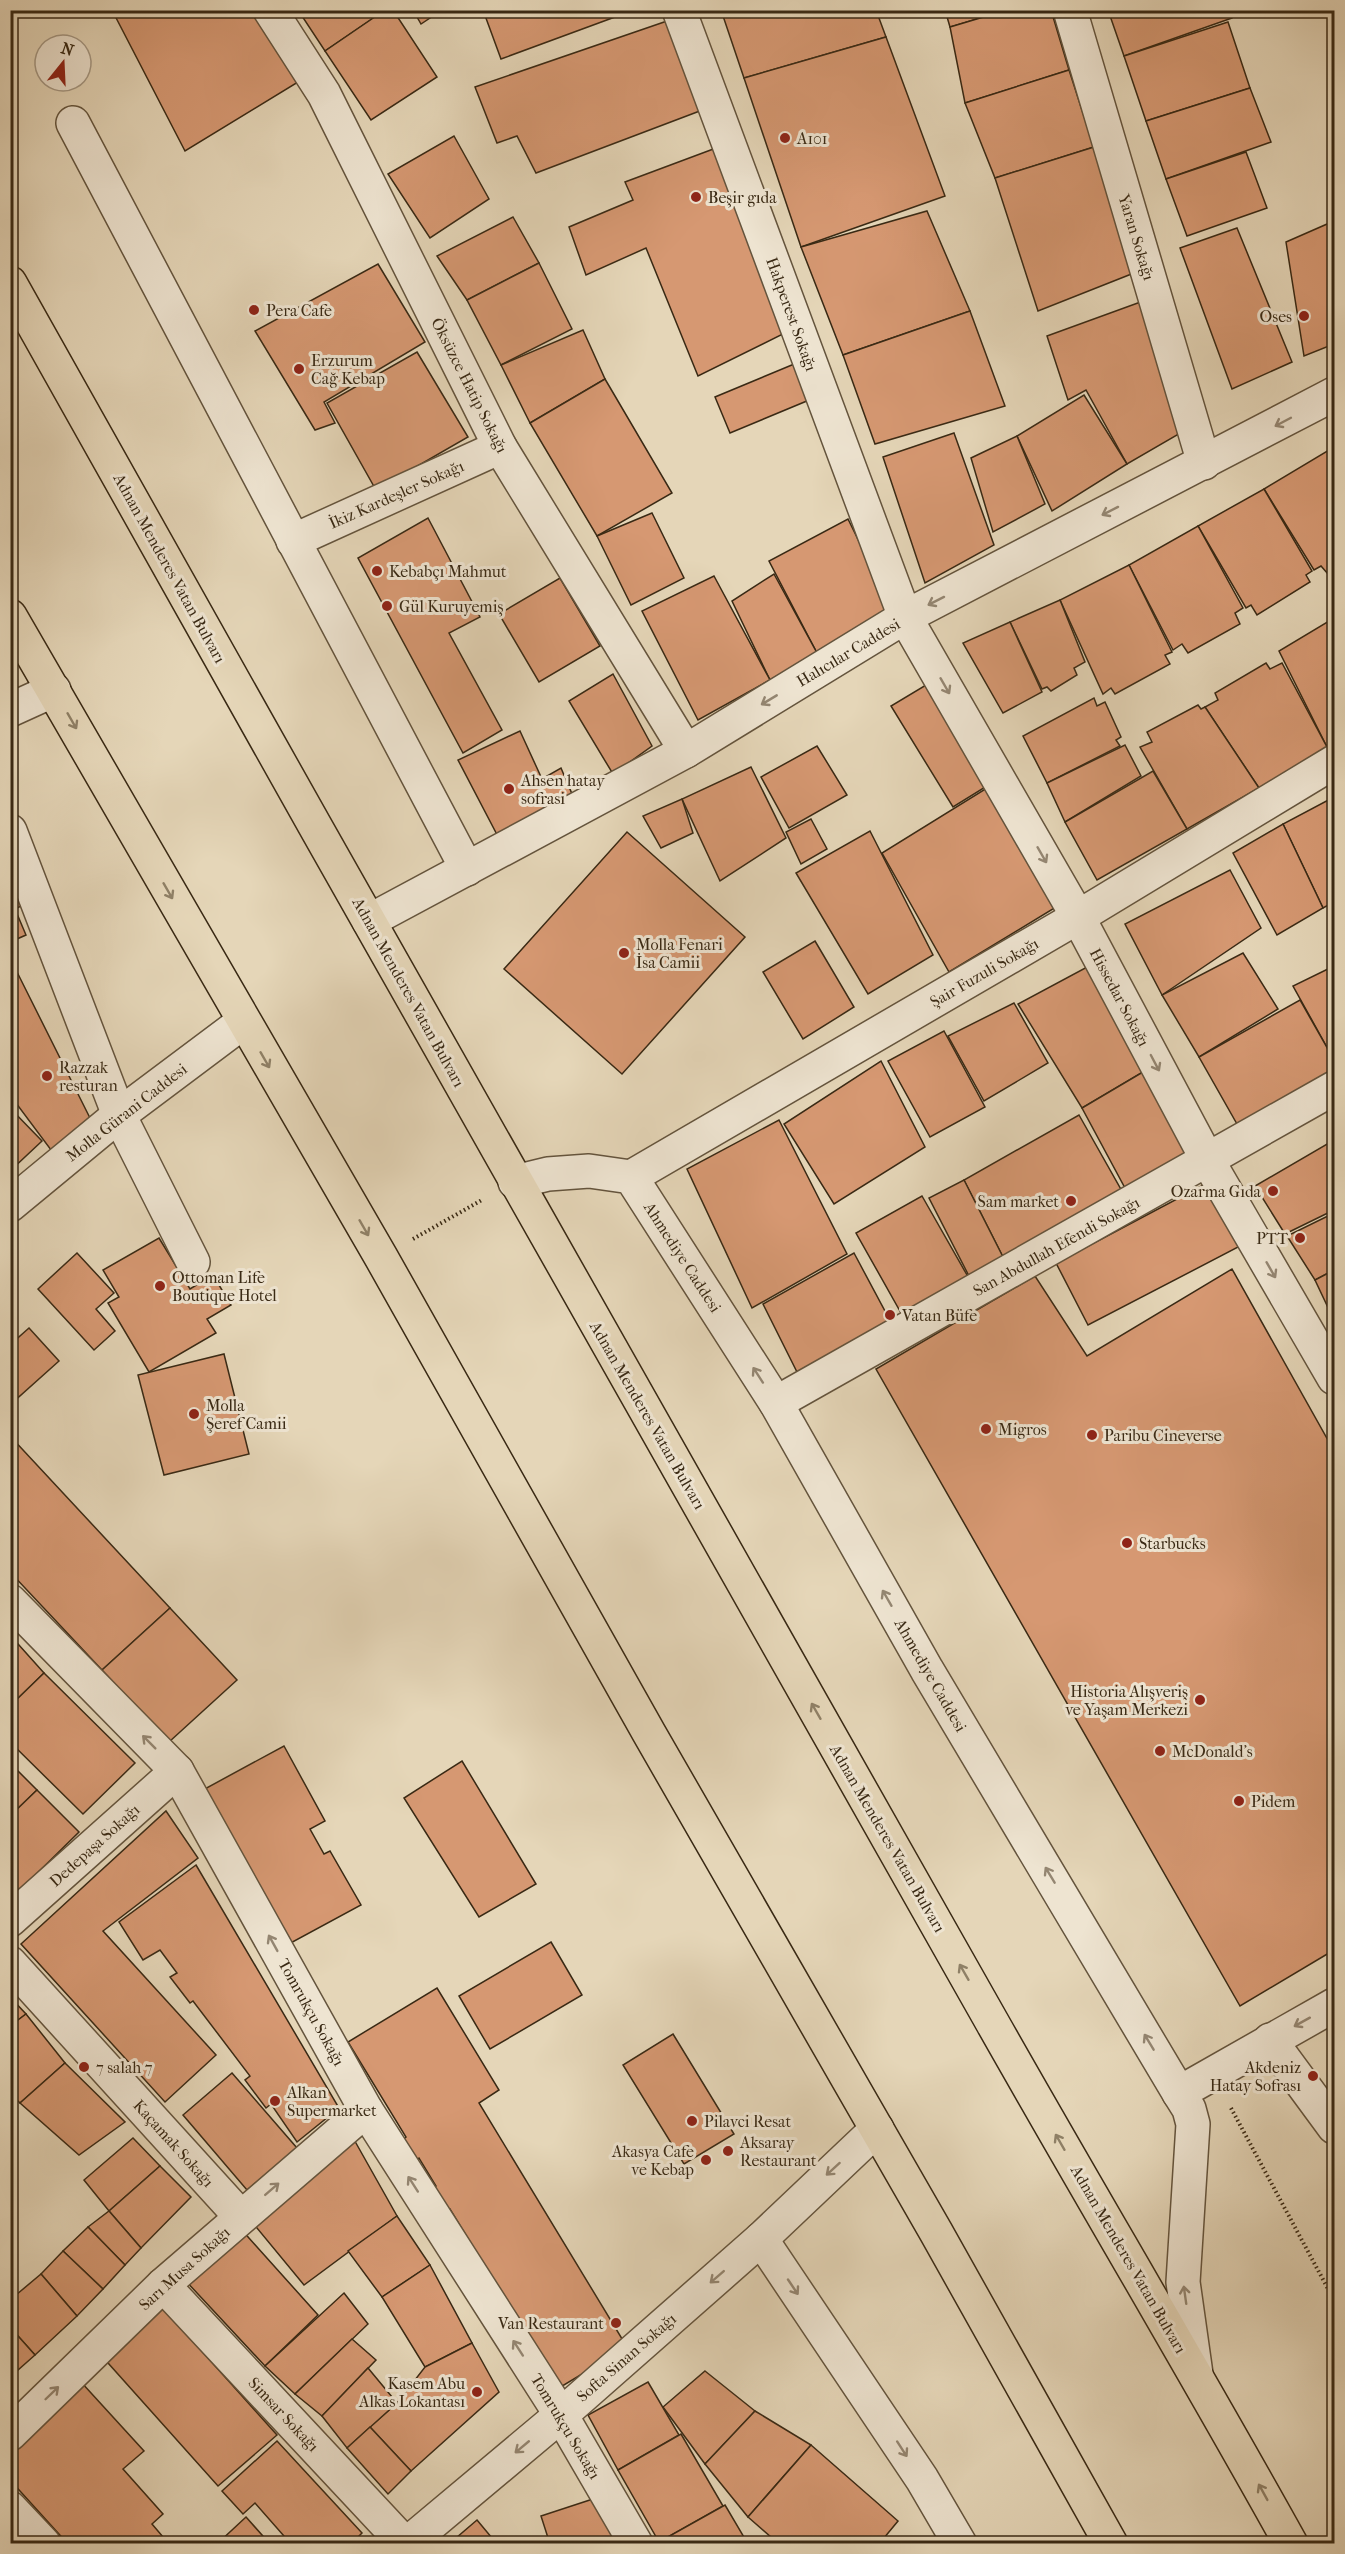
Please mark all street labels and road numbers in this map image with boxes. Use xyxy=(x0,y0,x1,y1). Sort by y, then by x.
street label: Yaran Sokağı xyxy=(1114,191,1159,283)
street label: Hakperest Sokağı xyxy=(762,255,821,374)
street label: Öksüzce Hatip Sokağı xyxy=(427,315,512,456)
street label: İkiz Kardeşler Sokağı xyxy=(326,456,467,534)
street label: Adnan Menderes Vatan Bulvarı xyxy=(109,469,230,667)
street label: Halıcılar Caddesi xyxy=(793,614,904,691)
street label: Adnan Menderes Vatan Bulvarı xyxy=(348,893,469,1091)
street label: Şair Fuzuli Sokağı xyxy=(927,934,1042,1011)
street label: Hissedar Sokağı xyxy=(1086,945,1154,1050)
street label: Molla Gürani Caddesi xyxy=(62,1059,191,1166)
street label: San Abdullah Efendi Sokağı xyxy=(970,1193,1143,1300)
street label: Ahmediye Caddesi xyxy=(639,1198,725,1316)
street label: Adnan Menderes Vatan Bulvarı xyxy=(585,1317,709,1513)
street label: Ahmediye Caddesi xyxy=(890,1614,971,1735)
street label: Adnan Menderes Vatan Bulvarı xyxy=(825,1740,949,1936)
street label: Dedepaşa Sokağı xyxy=(45,1800,144,1892)
street label: Tomrukçu Sokağı xyxy=(274,1955,349,2069)
street label: Kaçamak Sokağı xyxy=(129,2096,218,2191)
street label: Adnan Menderes Vatan Bulvarı xyxy=(1066,2161,1190,2357)
street label: Sarı Musa Sokağı xyxy=(135,2222,234,2314)
street label: Softa Sinan Sokağı xyxy=(573,2309,680,2406)
street label: Tomrukçu Sokağı xyxy=(527,2370,605,2483)
street label: Simsar Sokağı xyxy=(244,2373,323,2456)

